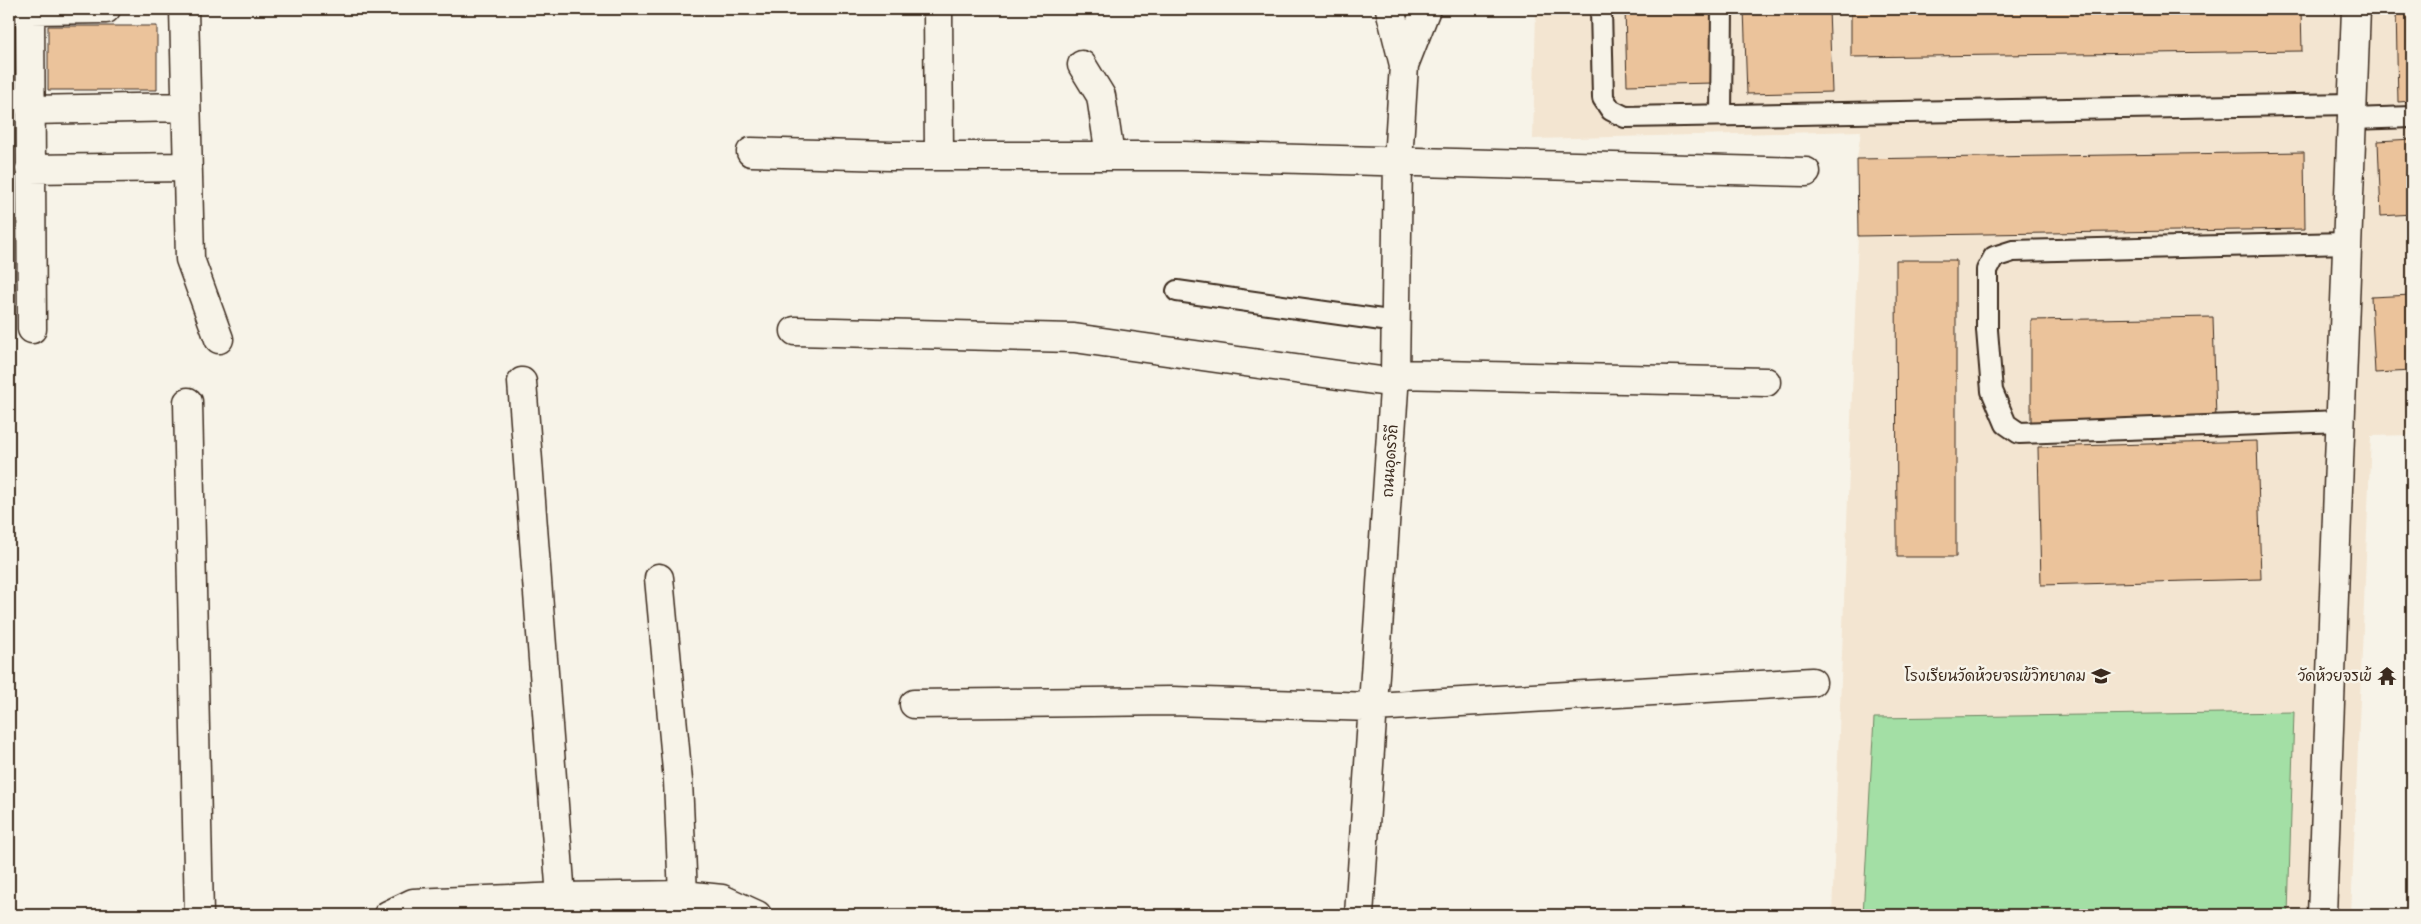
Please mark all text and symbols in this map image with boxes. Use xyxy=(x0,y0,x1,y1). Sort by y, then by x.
street label: ถนนอุดรวิถี xyxy=(1378,424,1404,498)
school or university icon: โรงเรียนวัดห้วยจรเข้วิทยาคม xyxy=(2090,665,2112,687)
temple icon: วัดห้วยจรเข้ xyxy=(2376,665,2398,687)
place label: โรงเรียนวัดห้วยจรเข้วิทยาคม xyxy=(1904,666,2086,685)
place label: วัดห้วยจรเข้ xyxy=(2298,666,2372,685)

